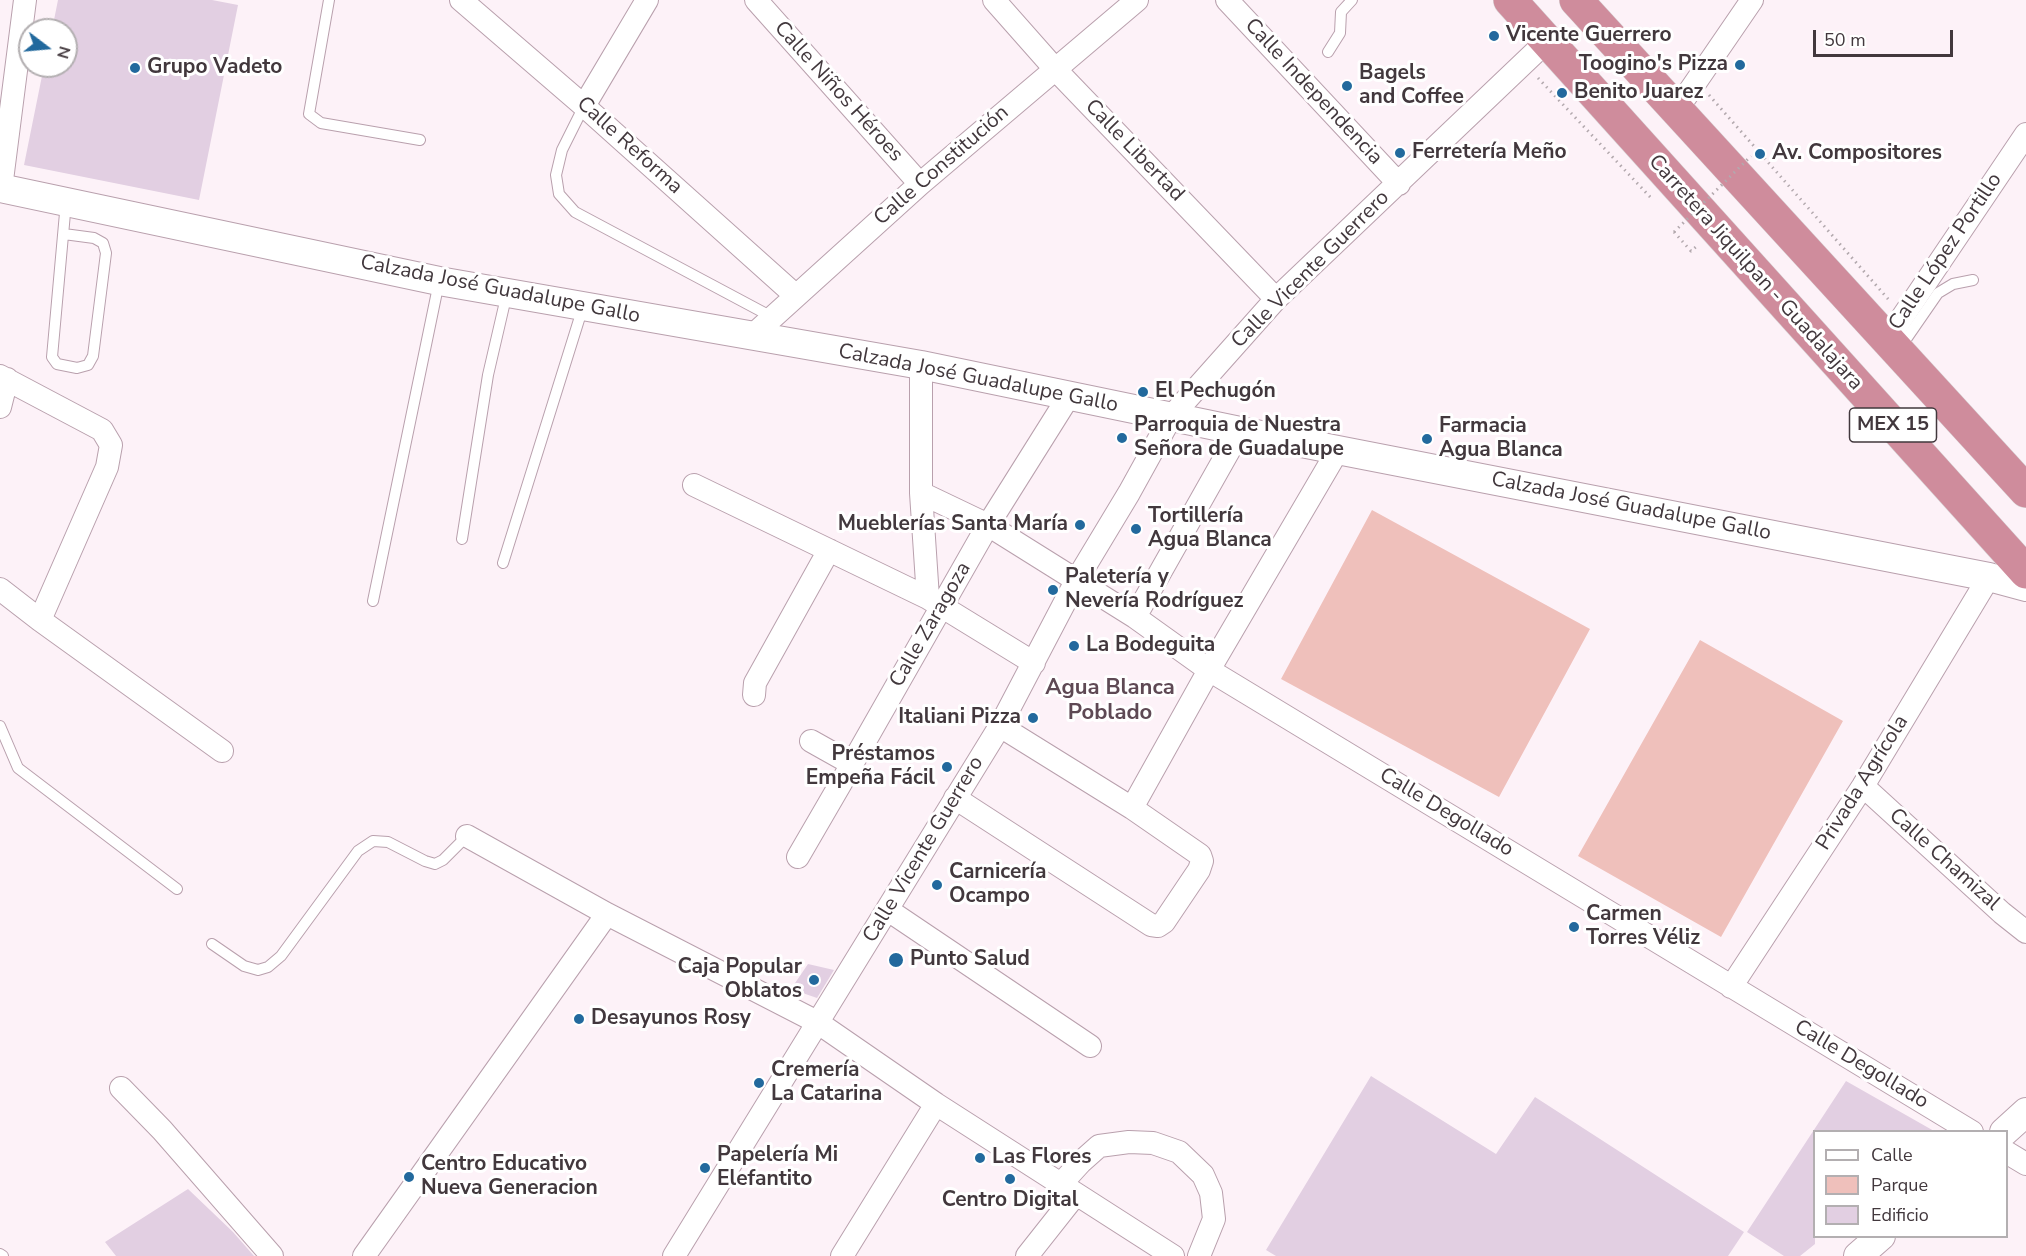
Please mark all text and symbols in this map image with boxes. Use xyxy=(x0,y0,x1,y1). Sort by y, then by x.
street label: Calle Independencia xyxy=(1239,14,1387,170)
street label: Calle Niños Héroes xyxy=(768,16,908,168)
north arrow xyxy=(18,18,78,78)
scale bar xyxy=(1816,18,1956,56)
place label: Vicente Guerrero xyxy=(1506,23,1672,49)
text: 50 m xyxy=(1824,28,1866,52)
marker: Vicente Guerrero xyxy=(1487,29,1501,43)
text: N xyxy=(51,44,76,61)
place label: Toogino's Pizza xyxy=(1579,52,1728,78)
place label: Grupo Vadeto xyxy=(147,55,282,81)
marker: Toogino's Pizza xyxy=(1733,58,1747,72)
marker: Grupo Vadeto xyxy=(128,61,142,75)
place label: Bagels and Coffee xyxy=(1359,61,1464,111)
marker: Bagels and Coffee xyxy=(1340,79,1354,93)
place label: Benito Juarez xyxy=(1574,80,1704,106)
marker: Benito Juarez xyxy=(1555,86,1569,100)
street label: Calle Reforma xyxy=(571,92,687,200)
street label: Calle Libertad xyxy=(1079,95,1189,207)
street label: Calle Constitución xyxy=(869,101,1015,231)
place label: Ferretería Meño xyxy=(1412,140,1567,166)
place label: Av. Compositores xyxy=(1772,141,1942,167)
marker: Ferretería Meño xyxy=(1393,146,1407,160)
marker: Av. Compositores xyxy=(1753,147,1767,161)
street label: Carretera Jiquilpan - Guadalajara xyxy=(1642,150,1868,396)
street label: Calle López Portillo xyxy=(1884,169,2008,335)
street label: Calle Vicente Guerrero xyxy=(1227,186,1395,354)
street label: Calzada José Guadalupe Gallo xyxy=(358,250,642,330)
street label: Calzada José Guadalupe Gallo xyxy=(836,339,1120,419)
place label: El Pechugón xyxy=(1155,379,1276,405)
marker: El Pechugón xyxy=(1136,385,1150,399)
road number: MEX 15 xyxy=(1850,408,1936,442)
place label: Parroquia de Nuestra Señora de Guadalupe xyxy=(1134,413,1344,463)
place label: Farmacia Agua Blanca xyxy=(1439,414,1563,464)
marker: Parroquia de Nuestra Señora de Guadalupe xyxy=(1115,431,1129,445)
marker: Farmacia Agua Blanca xyxy=(1420,432,1434,446)
street label: Calzada José Guadalupe Gallo xyxy=(1489,467,1773,547)
place label: Tortillería Agua Blanca xyxy=(1148,504,1272,554)
place label: Mueblerías Santa María xyxy=(838,512,1068,538)
marker: Mueblerías Santa María xyxy=(1073,518,1087,532)
marker: Tortillería Agua Blanca xyxy=(1129,522,1143,536)
street label: Calle Zaragoza xyxy=(885,558,977,692)
place label: Paletería y Nevería Rodríguez xyxy=(1065,565,1243,615)
marker: Paletería y Nevería Rodríguez xyxy=(1046,583,1060,597)
place label: La Bodeguita xyxy=(1086,633,1215,659)
marker: La Bodeguita xyxy=(1067,639,1081,653)
district label: Agua Blanca Poblado xyxy=(1045,676,1175,728)
place label: Italiani Pizza xyxy=(898,705,1021,731)
marker: Italiani Pizza xyxy=(1026,711,1040,725)
street label: Privada Agrícola xyxy=(1811,711,1915,855)
place label: Préstamos Empeña Fácil xyxy=(806,742,935,792)
street label: Calle Vicente Guerrero xyxy=(858,752,990,948)
marker: Préstamos Empeña Fácil xyxy=(940,760,954,774)
street label: Calle Degollado xyxy=(1374,763,1518,863)
street label: Calle Chamizal xyxy=(1883,804,2005,916)
place label: Carnicería Ocampo xyxy=(949,860,1046,910)
marker: Carnicería Ocampo xyxy=(930,878,944,892)
place label: Carmen Torres Véliz xyxy=(1586,902,1700,952)
marker: Carmen Torres Véliz xyxy=(1567,920,1581,934)
place label: Punto Salud xyxy=(910,947,1030,973)
marker: Punto Salud xyxy=(887,951,905,969)
place label: Caja Popular Oblatos xyxy=(678,955,802,1005)
marker: Caja Popular Oblatos xyxy=(807,973,821,987)
place label: Desayunos Rosy xyxy=(591,1006,751,1032)
marker: Desayunos Rosy xyxy=(572,1012,586,1026)
street label: Calle Degollado xyxy=(1789,1015,1933,1115)
place label: Cremería La Catarina xyxy=(771,1058,882,1108)
marker: Cremería La Catarina xyxy=(752,1076,766,1090)
legend xyxy=(1813,1130,2008,1238)
place label: Papelería Mi Elefantito xyxy=(717,1143,838,1193)
text: Calle xyxy=(1871,1143,1913,1167)
place label: Las Flores xyxy=(992,1145,1091,1171)
marker: Las Flores xyxy=(973,1151,987,1165)
place label: Centro Educativo Nueva Generacion xyxy=(421,1152,598,1202)
marker: Papelería Mi Elefantito xyxy=(698,1161,712,1175)
marker: Centro Educativo Nueva Generacion xyxy=(402,1170,416,1184)
marker: Centro Digital xyxy=(1003,1172,1017,1186)
text: Parque xyxy=(1871,1173,1928,1197)
place label: Centro Digital xyxy=(942,1188,1078,1214)
text: Edificio xyxy=(1871,1203,1929,1227)

